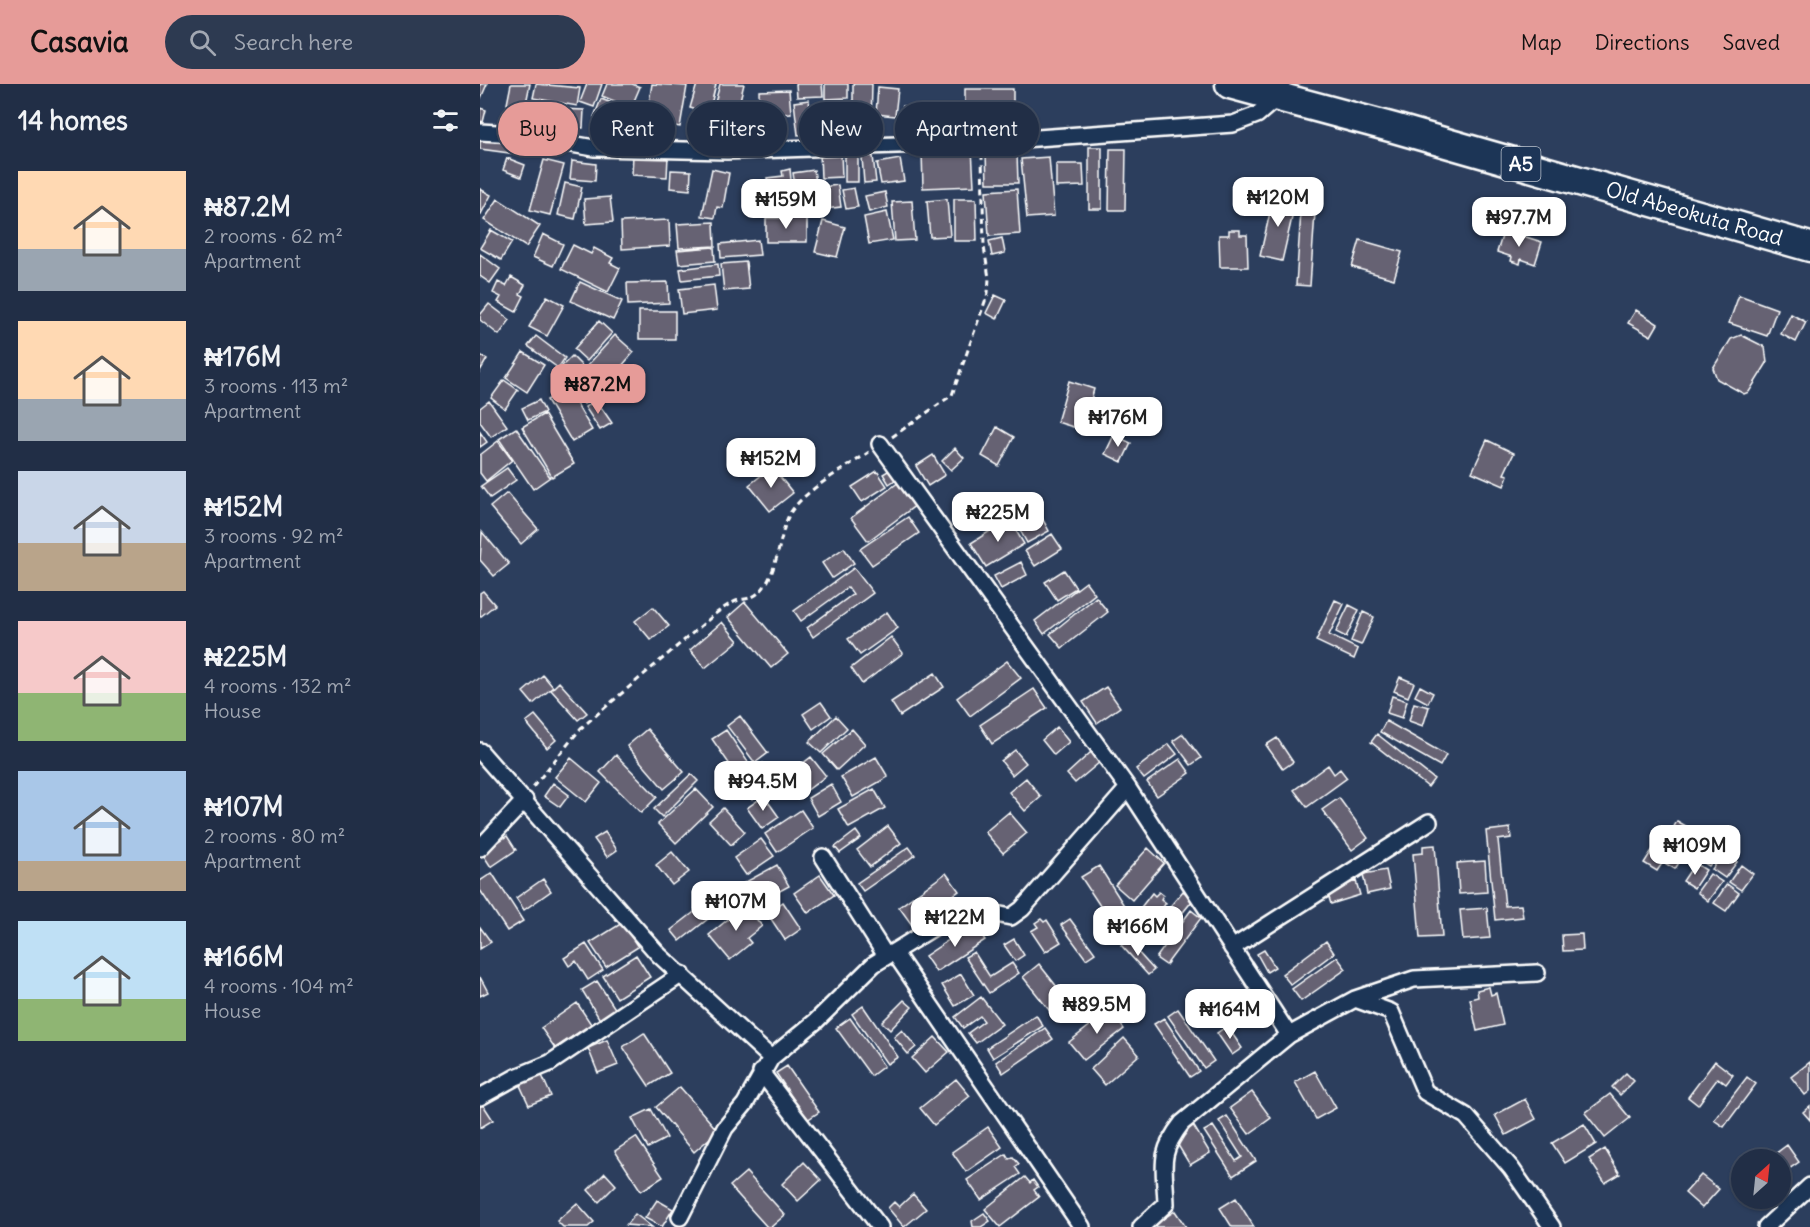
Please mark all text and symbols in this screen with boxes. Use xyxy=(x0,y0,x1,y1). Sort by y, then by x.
search box xyxy=(165,15,585,69)
text: Casavia xyxy=(30,24,129,60)
icon: search xyxy=(186,26,219,59)
text: Search here xyxy=(234,28,353,56)
text: Map xyxy=(1521,29,1562,56)
text: Directions xyxy=(1595,29,1689,56)
text: Saved xyxy=(1722,29,1780,56)
chip: Buy xyxy=(498,102,578,156)
chip: Rent xyxy=(590,102,675,156)
chip: Filters xyxy=(687,102,787,156)
chip: New xyxy=(799,102,883,156)
chip: Apartment xyxy=(895,102,1039,156)
text: 14 homes xyxy=(18,104,128,137)
icon: filters xyxy=(429,104,462,137)
road number: A5 xyxy=(1502,147,1540,181)
street label: Old Abeokuta Road xyxy=(1603,175,1786,252)
pin: ₦120M xyxy=(1236,177,1320,228)
pin: ₦159M xyxy=(744,179,828,230)
text: ₦120M xyxy=(1247,184,1309,209)
text: ₦159M xyxy=(755,186,817,211)
text: ₦87.2M xyxy=(204,190,291,223)
icon: home xyxy=(66,195,138,267)
pin: ₦97.7M xyxy=(1470,197,1568,248)
text: ₦97.7M xyxy=(1486,204,1552,229)
text: 2 rooms · 62 m² xyxy=(204,223,343,248)
text: Apartment xyxy=(204,248,301,273)
text: ₦176M xyxy=(204,340,282,373)
icon: home xyxy=(66,345,138,417)
pin: ₦87.2M xyxy=(549,364,647,415)
text: ₦87.2M xyxy=(564,371,632,396)
text: 3 rooms · 113 m² xyxy=(204,373,348,398)
pin: ₦176M xyxy=(1076,397,1160,448)
text: Apartment xyxy=(204,398,301,423)
text: ₦176M xyxy=(1088,404,1148,429)
pin: ₦152M xyxy=(729,438,813,489)
text: ₦152M xyxy=(740,445,802,470)
text: ₦152M xyxy=(204,490,283,523)
pin: ₦225M xyxy=(956,492,1040,543)
icon: home xyxy=(66,495,138,567)
text: ₦225M xyxy=(966,499,1030,524)
text: 3 rooms · 92 m² xyxy=(204,523,343,548)
text: Apartment xyxy=(204,548,301,573)
text: ₦225M xyxy=(204,640,287,673)
icon: home xyxy=(66,645,138,717)
text: 4 rooms · 132 m² xyxy=(204,673,351,698)
text: House xyxy=(204,698,261,723)
pin: ₦94.5M xyxy=(714,761,812,812)
text: ₦94.5M xyxy=(728,768,798,793)
text: ₦107M xyxy=(204,790,284,823)
icon: home xyxy=(66,795,138,867)
text: 2 rooms · 80 m² xyxy=(204,823,345,848)
pin: ₦109M xyxy=(1653,825,1737,876)
text: ₦109M xyxy=(1663,832,1727,857)
text: Apartment xyxy=(204,848,301,873)
pin: ₦107M xyxy=(694,881,778,932)
text: ₦107M xyxy=(705,888,767,913)
pin: ₦122M xyxy=(913,897,997,948)
text: ₦122M xyxy=(925,904,985,929)
pin: ₦166M xyxy=(1096,906,1180,957)
text: ₦166M xyxy=(1107,913,1169,938)
text: ₦166M xyxy=(204,940,284,973)
icon: home xyxy=(66,945,138,1017)
text: 4 rooms · 104 m² xyxy=(204,973,354,998)
pin: ₦89.5M xyxy=(1048,984,1146,1035)
pin: ₦164M xyxy=(1188,989,1272,1040)
text: ₦89.5M xyxy=(1063,991,1131,1016)
text: ₦164M xyxy=(1199,996,1261,1021)
text: House xyxy=(204,998,261,1023)
north arrow xyxy=(1731,1149,1791,1209)
map controls xyxy=(1731,1149,1791,1209)

